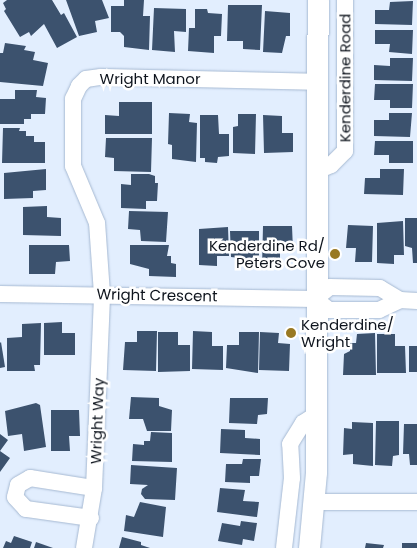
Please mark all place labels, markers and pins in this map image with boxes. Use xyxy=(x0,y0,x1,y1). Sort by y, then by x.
place label: Kenderdine Rd/ Peters Cove xyxy=(209,236,325,271)
marker: Kenderdine Rd/ Peters Cove xyxy=(329,248,341,260)
place label: Kenderdine/ Wright xyxy=(301,315,394,350)
marker: Kenderdine/ Wright xyxy=(285,327,297,339)

